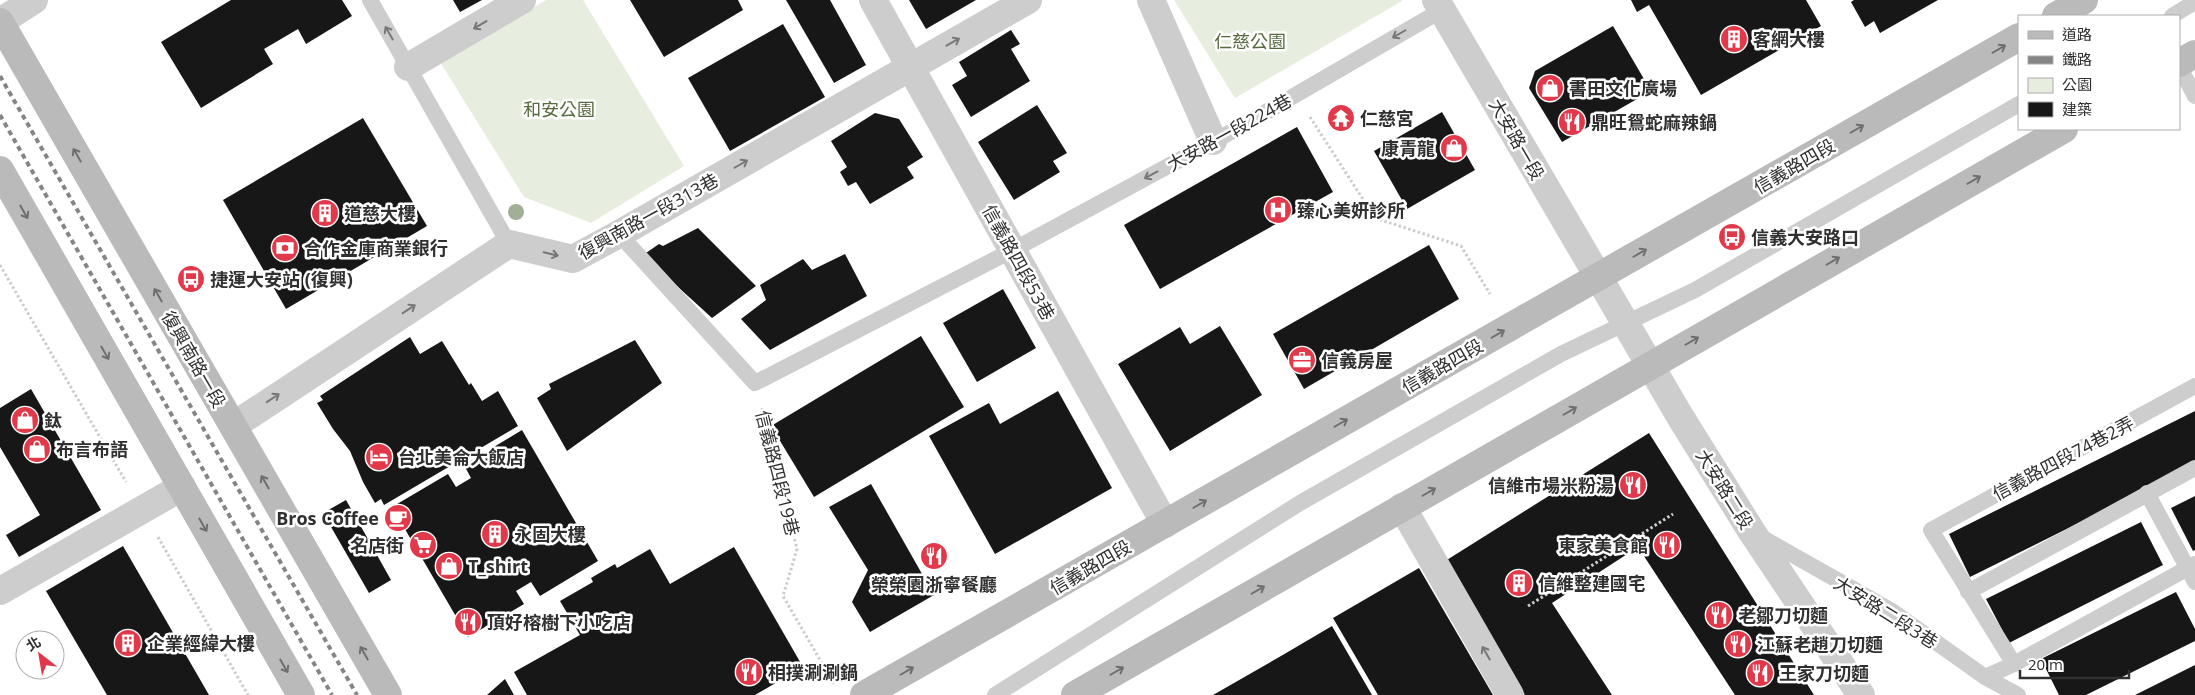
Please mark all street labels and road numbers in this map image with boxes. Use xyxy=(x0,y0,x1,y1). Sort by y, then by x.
street label: 大安路一段224巷 xyxy=(1162,88,1296,176)
street label: 大安路一段 xyxy=(1484,94,1550,184)
street label: 信義路四段 xyxy=(1749,133,1839,199)
street label: 復興南路一段313巷 xyxy=(574,167,722,265)
street label: 信義路四段53巷 xyxy=(977,200,1061,324)
street label: 復興南路一段 xyxy=(157,306,231,412)
street label: 信義路四段 xyxy=(1397,333,1487,399)
street label: 信義路四段19巷 xyxy=(751,408,805,538)
street label: 信義路四段74巷2弄 xyxy=(1988,411,2138,505)
street label: 大安路二段 xyxy=(1691,444,1759,534)
street label: 信義路四段 xyxy=(1045,534,1135,600)
street label: 大安路二段3巷 xyxy=(1829,570,1943,654)

